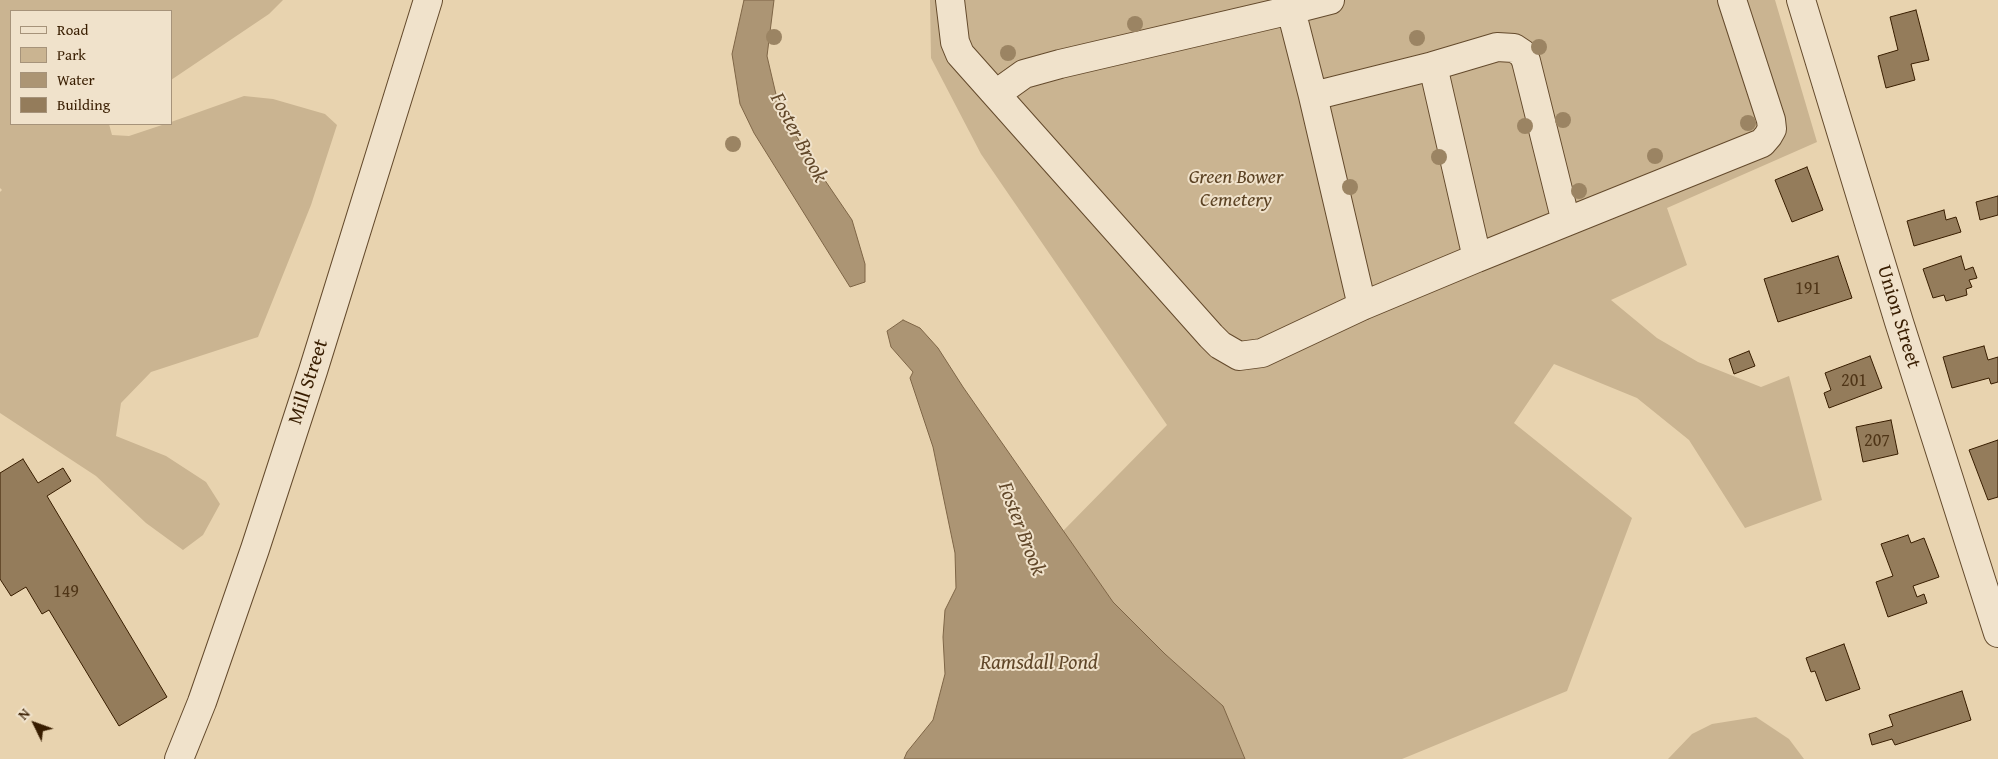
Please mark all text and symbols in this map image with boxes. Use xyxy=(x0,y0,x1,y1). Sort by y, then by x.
legend xyxy=(10,10,172,125)
text: Road xyxy=(57,19,88,40)
text: Park xyxy=(57,44,86,65)
text: Water xyxy=(57,69,95,90)
water label: Foster Brook xyxy=(764,89,832,187)
text: Building xyxy=(57,94,110,115)
park label: Green Bower Cemetery xyxy=(1189,166,1283,213)
street label: Union Street xyxy=(1871,263,1925,371)
house number: 191 xyxy=(1795,278,1821,300)
street label: Mill Street xyxy=(284,336,334,428)
house number: 201 xyxy=(1841,370,1867,392)
house number: 207 xyxy=(1864,430,1890,452)
water label: Foster Brook xyxy=(992,479,1050,579)
house number: 149 xyxy=(53,581,79,603)
water label: Ramsdall Pond xyxy=(980,651,1098,677)
north arrow xyxy=(10,699,60,749)
text: N xyxy=(13,704,34,724)

